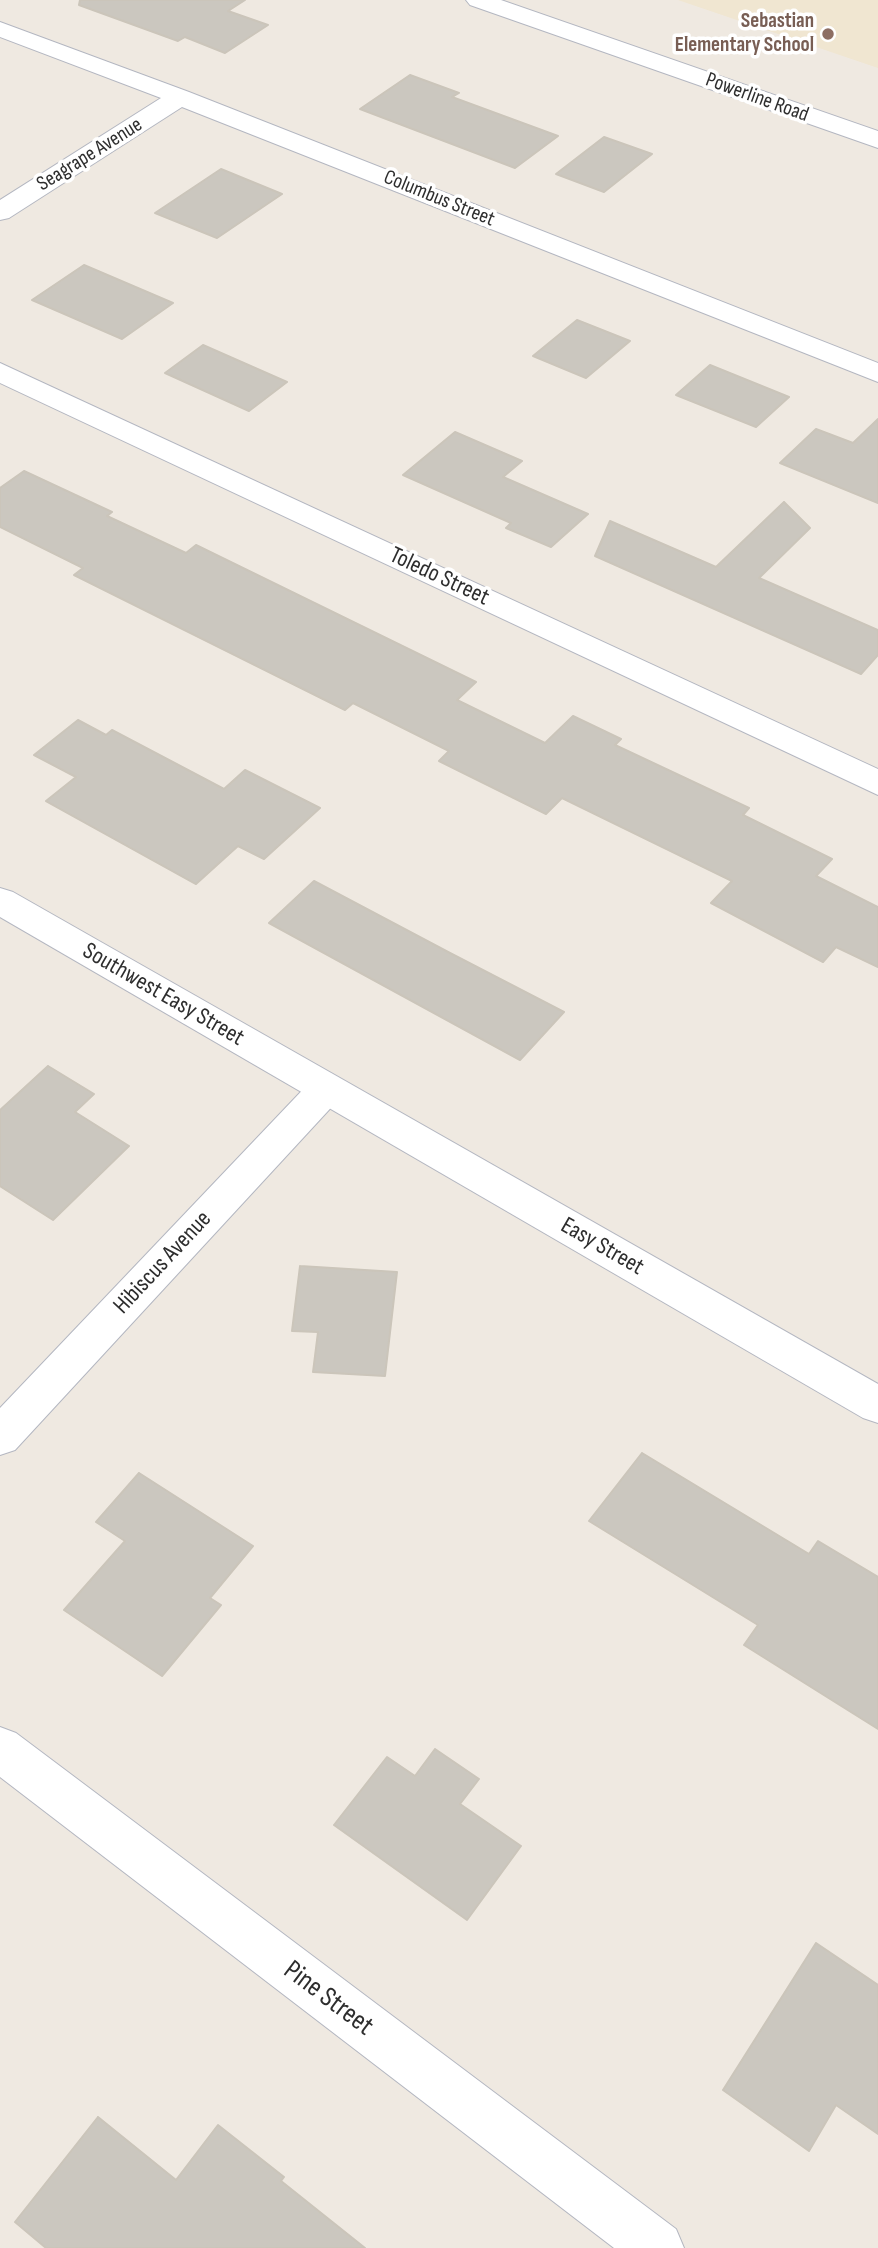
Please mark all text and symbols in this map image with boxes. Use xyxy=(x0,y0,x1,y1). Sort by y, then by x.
place label: Sebastian Elementary School xyxy=(675,9,814,59)
marker: Sebastian Elementary School xyxy=(820,26,836,42)
street label: Powerline Road xyxy=(702,68,812,128)
street label: Seagrape Avenue xyxy=(33,113,147,197)
street label: Columbus Street xyxy=(380,165,498,233)
street label: Toledo Street xyxy=(385,541,493,613)
street label: Southwest Easy Street xyxy=(77,937,249,1053)
street label: Hibiscus Avenue xyxy=(108,1205,218,1321)
street label: Easy Street xyxy=(555,1212,649,1282)
street label: Pine Street xyxy=(276,1954,380,2044)

